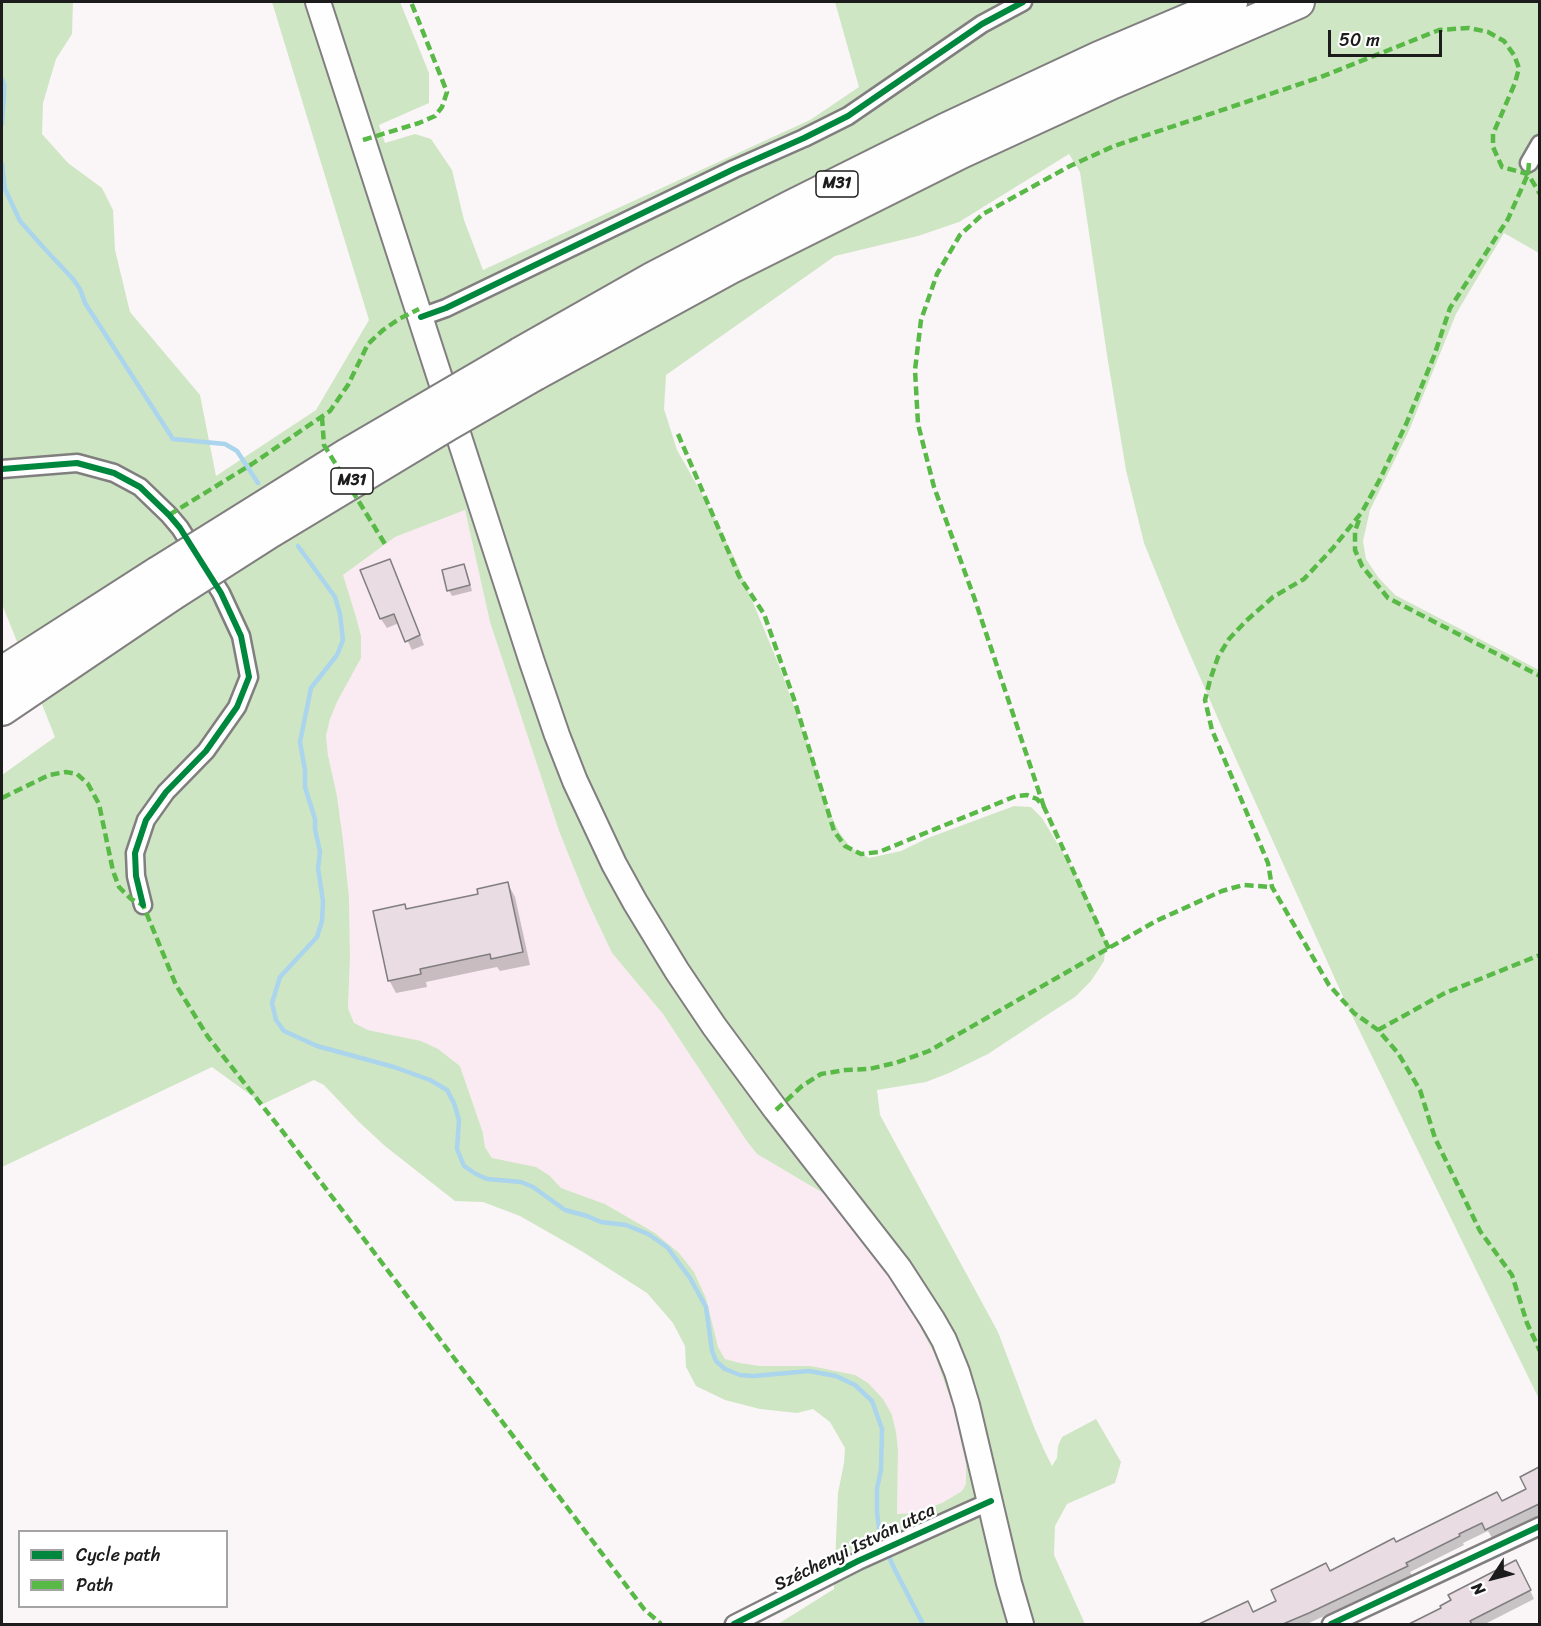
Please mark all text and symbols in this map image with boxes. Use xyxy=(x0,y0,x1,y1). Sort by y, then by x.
scale bar xyxy=(1331,18,1445,56)
text: 50 m xyxy=(1339,24,1380,56)
road number: M31 xyxy=(816,171,858,197)
road number: M31 xyxy=(331,468,373,494)
street label: Széchenyi István utca xyxy=(771,1500,939,1596)
legend xyxy=(18,1530,228,1608)
text: Cycle path xyxy=(76,1539,160,1571)
north arrow xyxy=(1463,1548,1523,1608)
text: Path xyxy=(76,1569,113,1601)
text: N xyxy=(1463,1576,1493,1602)

